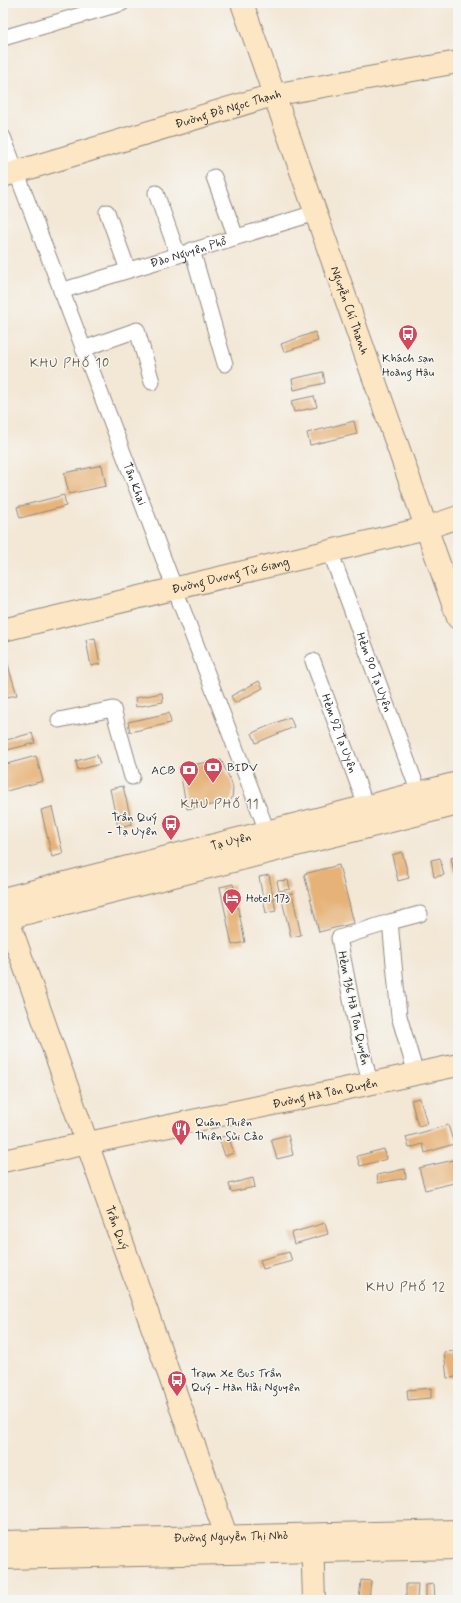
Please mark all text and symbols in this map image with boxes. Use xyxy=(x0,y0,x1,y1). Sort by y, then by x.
street label: Đường Đỗ Ngọc Thạnh xyxy=(173,87,283,133)
street label: Đào Nguyên Phổ xyxy=(148,234,228,272)
street label: Nguyễn Chí Thanh xyxy=(326,264,372,357)
bus stop icon: Khách sạn Hoàng Hậu xyxy=(397,323,419,351)
place label: Khách sạn Hoàng Hậu xyxy=(382,351,435,382)
district label: KHU PHỐ 10 xyxy=(30,355,110,372)
street label: Tân Khai xyxy=(119,460,149,508)
street label: Đường Dương Tử Giang xyxy=(170,554,291,598)
street label: Hẻm 90 Tạ Uyên xyxy=(352,630,396,714)
street label: Hẻm 92 Tạ Uyên xyxy=(317,692,360,775)
bank icon: BIDV xyxy=(202,756,224,784)
bank icon: ACB xyxy=(178,759,200,787)
place label: BIDV xyxy=(227,760,258,776)
place label: ACB xyxy=(151,763,176,779)
district label: KHU PHỐ 11 xyxy=(180,796,260,813)
place label: Trần Quý - Tạ Uyên xyxy=(107,810,157,840)
bus stop icon: Trần Quý - Tạ Uyên xyxy=(160,813,182,841)
street label: Tạ Uyên xyxy=(209,829,253,855)
hotel icon: Hotel 173 xyxy=(221,887,243,915)
place label: Hotel 173 xyxy=(246,891,290,907)
street label: Hẻm 136 Hà Tôn Quyền xyxy=(333,950,373,1067)
street label: Đường Hà Tôn Quyền xyxy=(271,1075,379,1113)
place label: Quán Thiên Thiên Sủi Cảo xyxy=(195,1115,263,1145)
restaurant icon: Quán Thiên Thiên Sủi Cảo xyxy=(170,1118,192,1146)
street label: Trần Quý xyxy=(101,1204,131,1252)
district label: KHU PHỐ 12 xyxy=(366,1279,446,1296)
place label: Trạm Xe Bus Trần Quý - Hàn Hải Nguyên xyxy=(191,1366,300,1397)
bus stop icon: Trạm Xe Bus Trần Quý - Hàn Hải Nguyên xyxy=(166,1369,188,1397)
street label: Đường Nguyễn Thị Nhỏ xyxy=(174,1528,288,1547)

